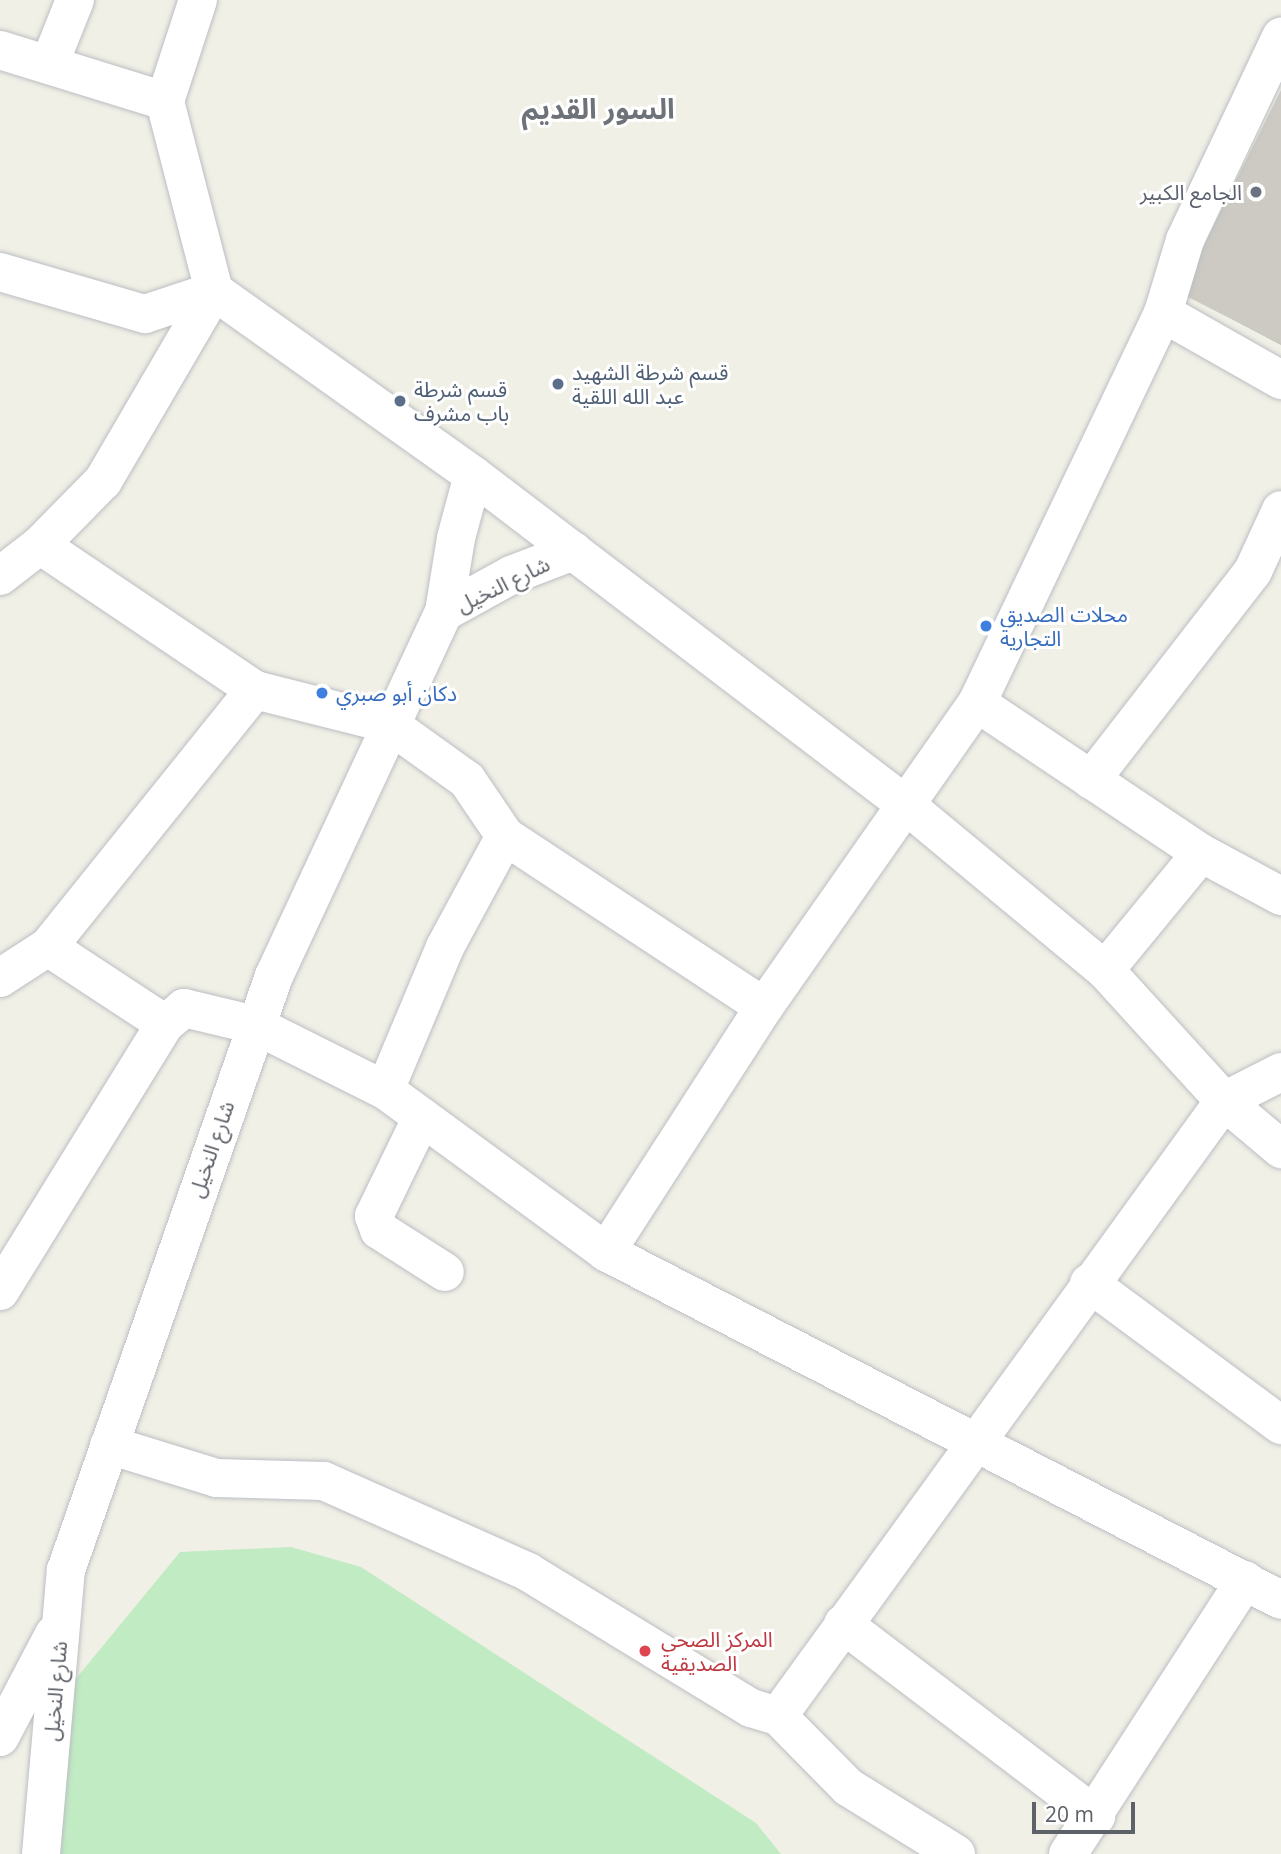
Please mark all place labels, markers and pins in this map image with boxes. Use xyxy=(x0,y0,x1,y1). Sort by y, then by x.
place label: الجامع الكبير xyxy=(1140,179,1242,205)
marker: الجامع الكبير xyxy=(1248,184,1264,200)
place label: قسم شرطة الشهيد عبد الله اللقية xyxy=(572,359,728,409)
place label: قسم شرطة باب مشرف xyxy=(414,376,509,426)
marker: قسم شرطة الشهيد عبد الله اللقية xyxy=(550,376,566,392)
marker: قسم شرطة باب مشرف xyxy=(392,393,408,409)
place label: محلات الصديق التجارية xyxy=(1000,601,1128,651)
marker: محلات الصديق التجارية xyxy=(978,618,994,634)
place label: دكان أبو صبري xyxy=(336,680,457,706)
marker: دكان أبو صبري xyxy=(314,685,330,701)
place label: المركز الصحي الصديقية xyxy=(661,1626,773,1676)
marker: المركز الصحي الصديقية xyxy=(635,1641,655,1661)

